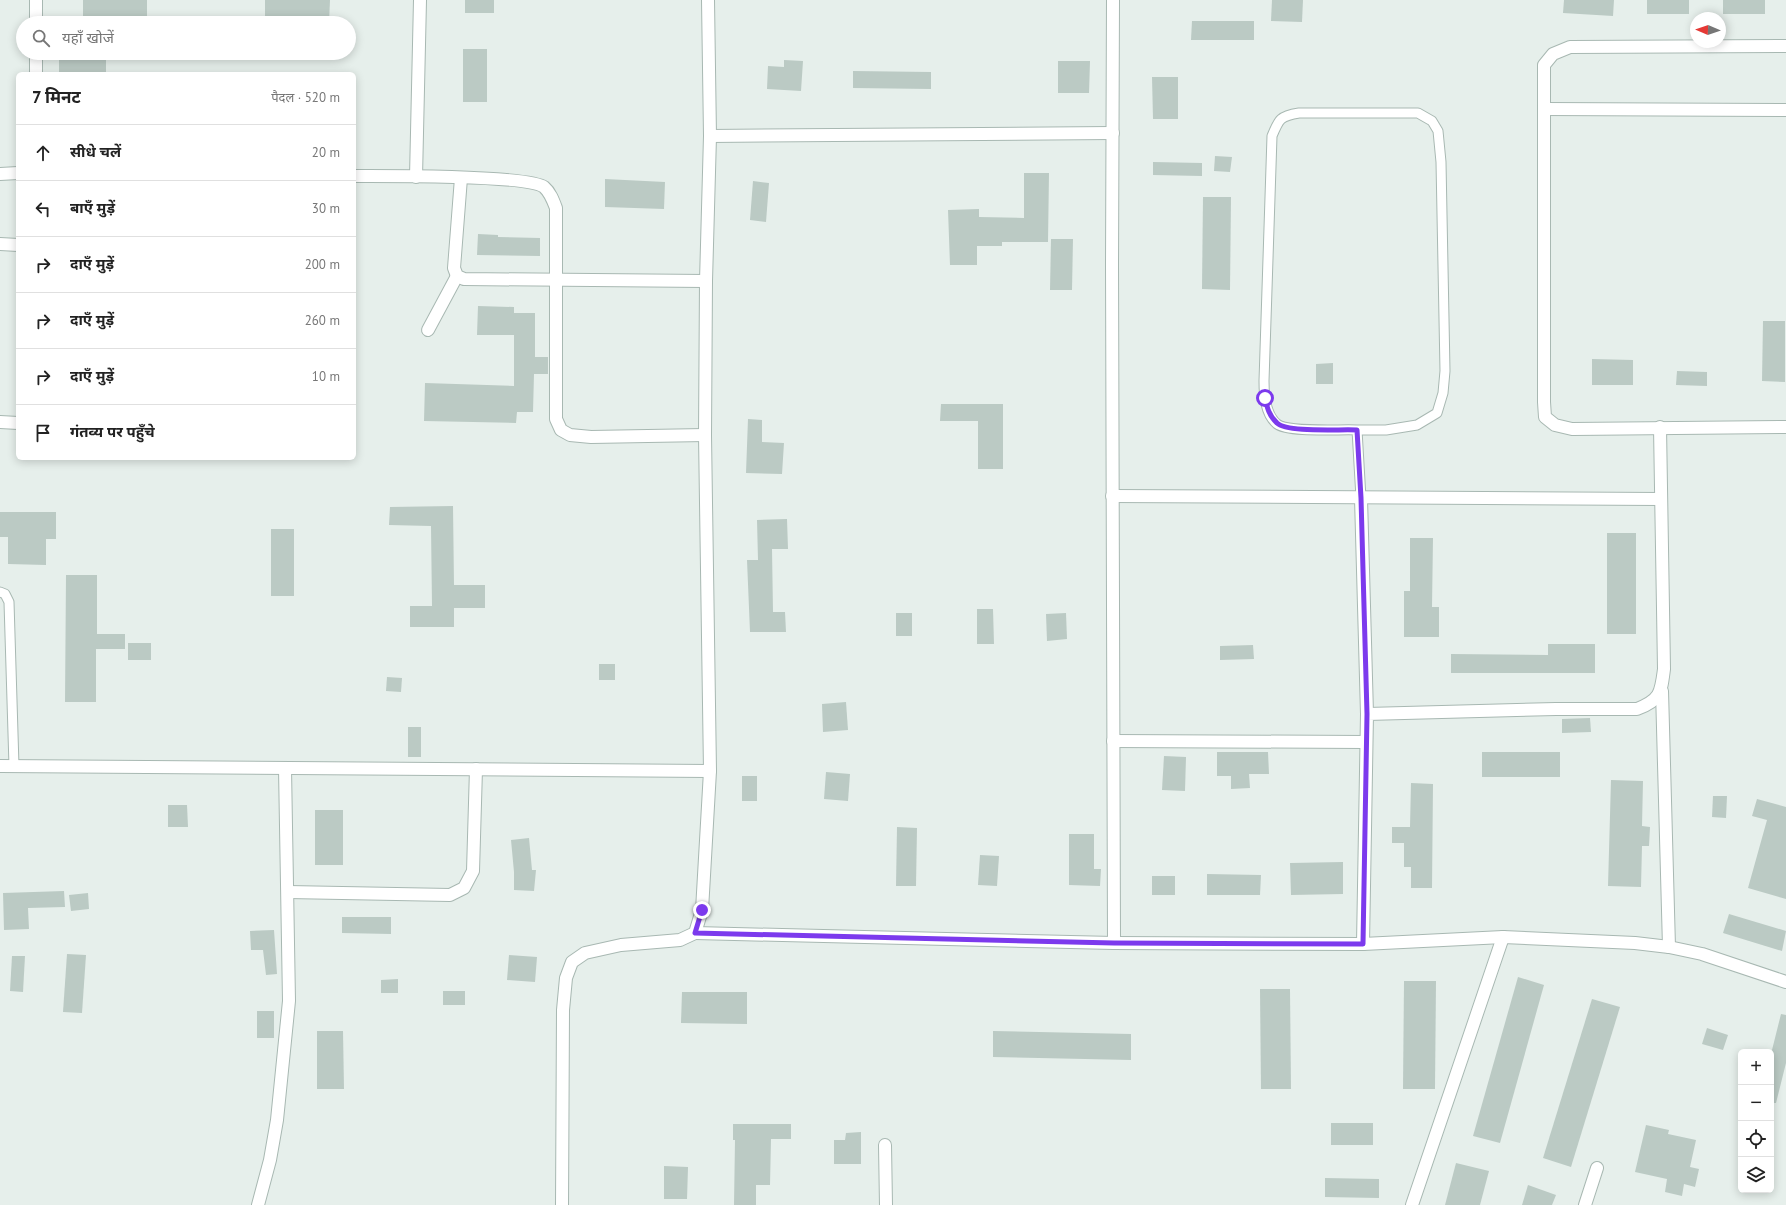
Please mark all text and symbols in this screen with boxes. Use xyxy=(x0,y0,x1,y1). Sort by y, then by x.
north arrow xyxy=(1690,12,1726,48)
search box xyxy=(16,16,356,60)
icon: search xyxy=(30,27,52,49)
text: यहाँ खोजें xyxy=(62,28,114,47)
text: 7 मिनट xyxy=(32,86,81,108)
text: पैदल · 520 m xyxy=(271,89,340,106)
icon: ahead xyxy=(32,142,54,164)
text: सीधे चलें xyxy=(70,142,121,161)
text: 20 m xyxy=(312,144,340,161)
icon: left xyxy=(32,198,54,220)
text: बाएँ मुड़ें xyxy=(70,198,115,217)
text: 30 m xyxy=(312,200,340,217)
icon: right xyxy=(32,254,54,276)
text: दाएँ मुड़ें xyxy=(70,254,114,273)
text: 200 m xyxy=(305,256,340,273)
icon: right xyxy=(32,310,54,332)
text: दाएँ मुड़ें xyxy=(70,310,114,329)
text: 260 m xyxy=(305,312,340,329)
icon: right xyxy=(32,366,54,388)
text: दाएँ मुड़ें xyxy=(70,366,114,385)
text: 10 m xyxy=(312,368,340,385)
route start xyxy=(1256,389,1274,407)
icon: arrive xyxy=(32,422,54,444)
text: गंतव्य पर पहुँचे xyxy=(70,422,155,441)
route end xyxy=(693,901,711,919)
map controls xyxy=(1738,1049,1774,1193)
button: + xyxy=(1738,1049,1774,1085)
button: − xyxy=(1738,1085,1774,1121)
button: locate xyxy=(1738,1121,1774,1157)
button: layers xyxy=(1738,1157,1774,1193)

